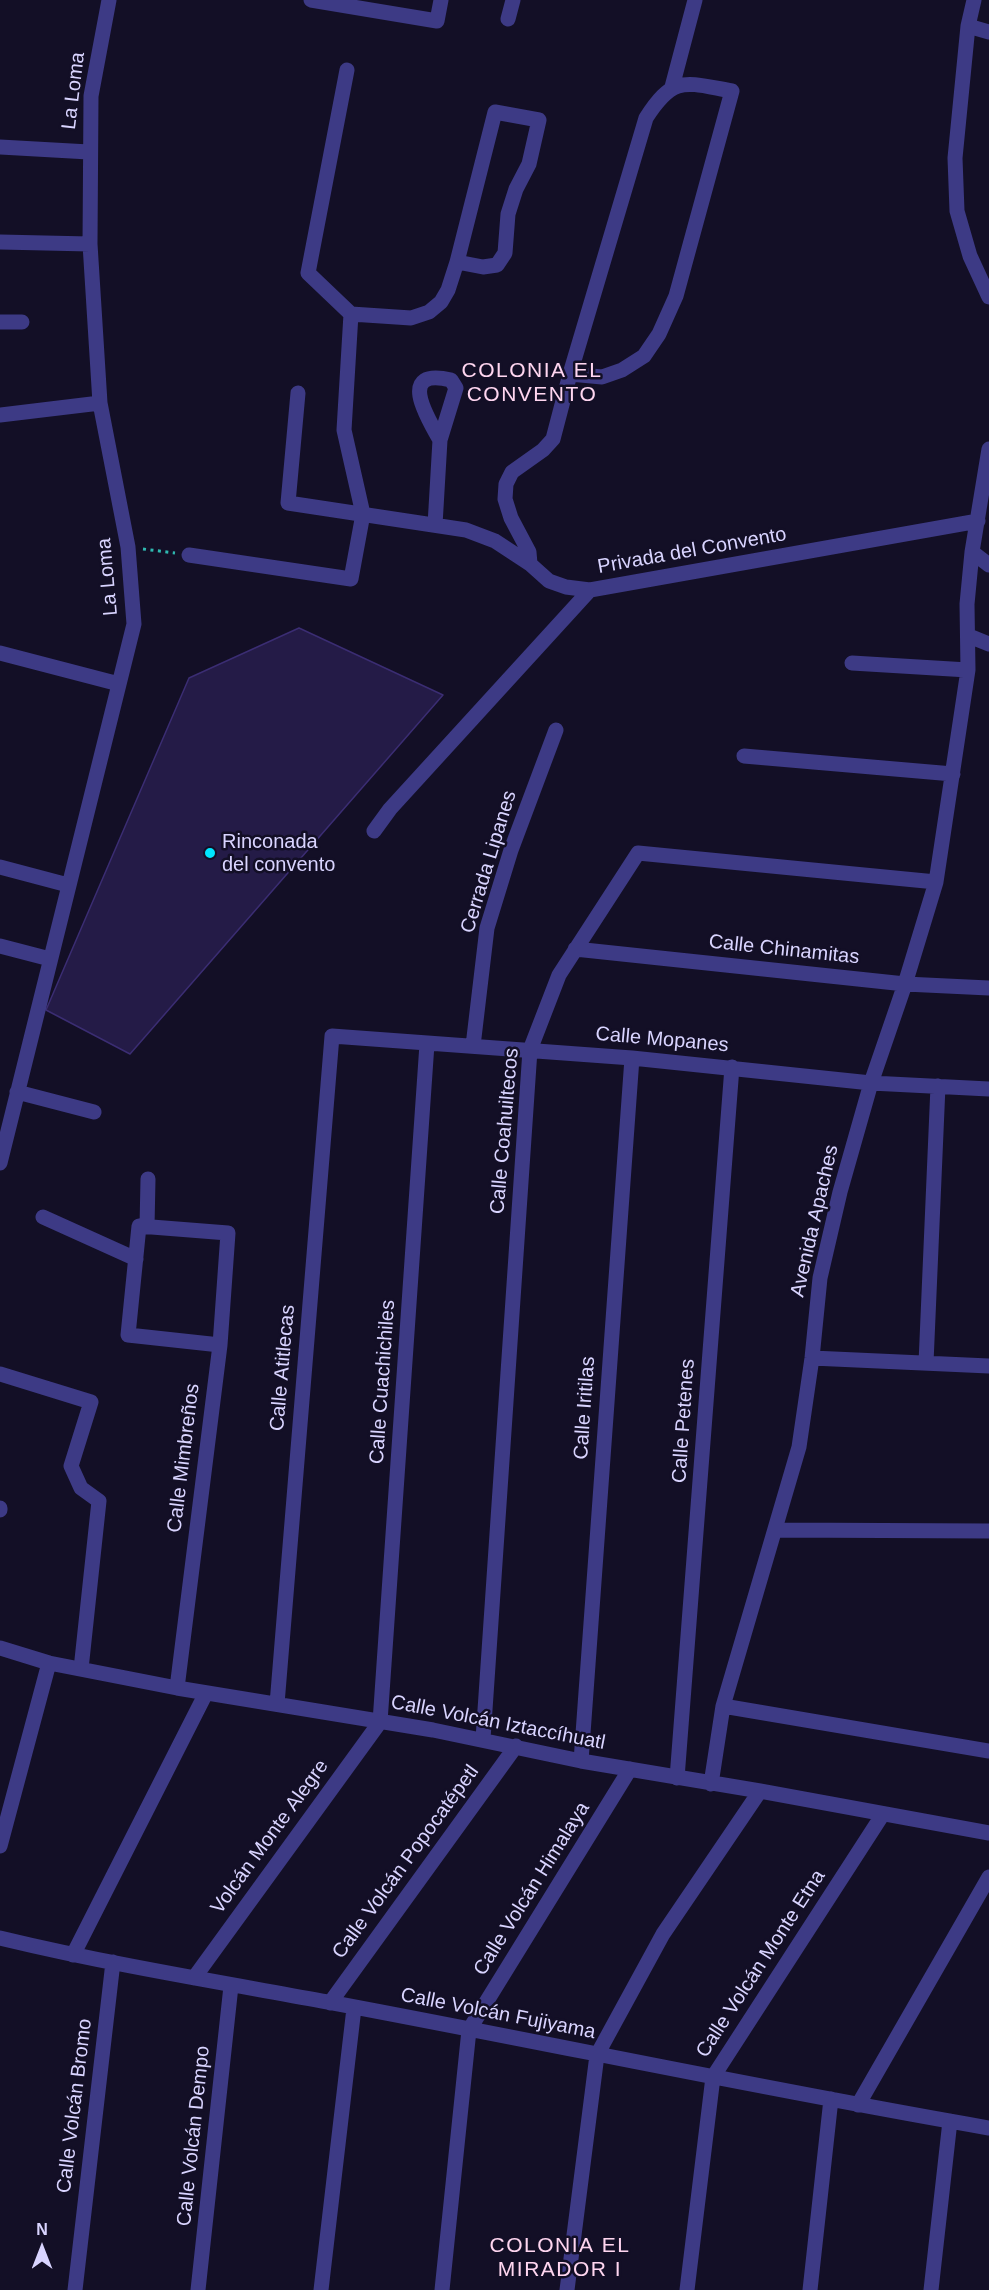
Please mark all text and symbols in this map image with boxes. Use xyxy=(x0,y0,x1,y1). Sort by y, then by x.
street label: La Loma xyxy=(57,51,91,131)
district label: COLONIA EL CONVENTO xyxy=(461,358,603,408)
street label: Privada del Convento xyxy=(596,523,788,579)
street label: La Loma xyxy=(93,537,123,617)
street label: Cerrada Lipanes xyxy=(456,788,522,936)
place label: Rinconada del convento xyxy=(222,830,335,877)
marker: Rinconada del convento xyxy=(203,846,217,860)
street label: Calle Chinamitas xyxy=(708,930,860,970)
street label: Calle Mopanes xyxy=(595,1022,729,1058)
street label: Calle Coahuiltecos xyxy=(486,1047,524,1215)
street label: Avenida Apaches xyxy=(786,1143,844,1299)
street label: Calle Cuachichiles xyxy=(365,1299,401,1465)
street label: Calle Atitlecas xyxy=(266,1304,300,1432)
street label: Calle Iritilas xyxy=(569,1356,601,1460)
street label: Calle Petenes xyxy=(668,1358,700,1484)
street label: Calle Mimbreños xyxy=(163,1382,205,1534)
street label: Calle Volcán Iztaccíhuatl xyxy=(389,1690,607,1756)
street label: Volcán Monte Alegre xyxy=(206,1755,334,1919)
street label: Calle Volcán Popocatépetl xyxy=(328,1760,484,1964)
street label: Calle Volcán Himalaya xyxy=(469,1798,595,1980)
street label: Calle Volcán Monte Etna xyxy=(691,1866,831,2062)
street label: Calle Volcán Fujiyama xyxy=(399,1983,597,2045)
street label: Calle Volcán Bromo xyxy=(52,2017,98,2195)
street label: Calle Volcán Dempo xyxy=(173,2045,215,2227)
north arrow xyxy=(12,2218,72,2278)
text: N xyxy=(36,2221,48,2238)
district label: COLONIA EL MIRADOR I xyxy=(489,2233,631,2283)

